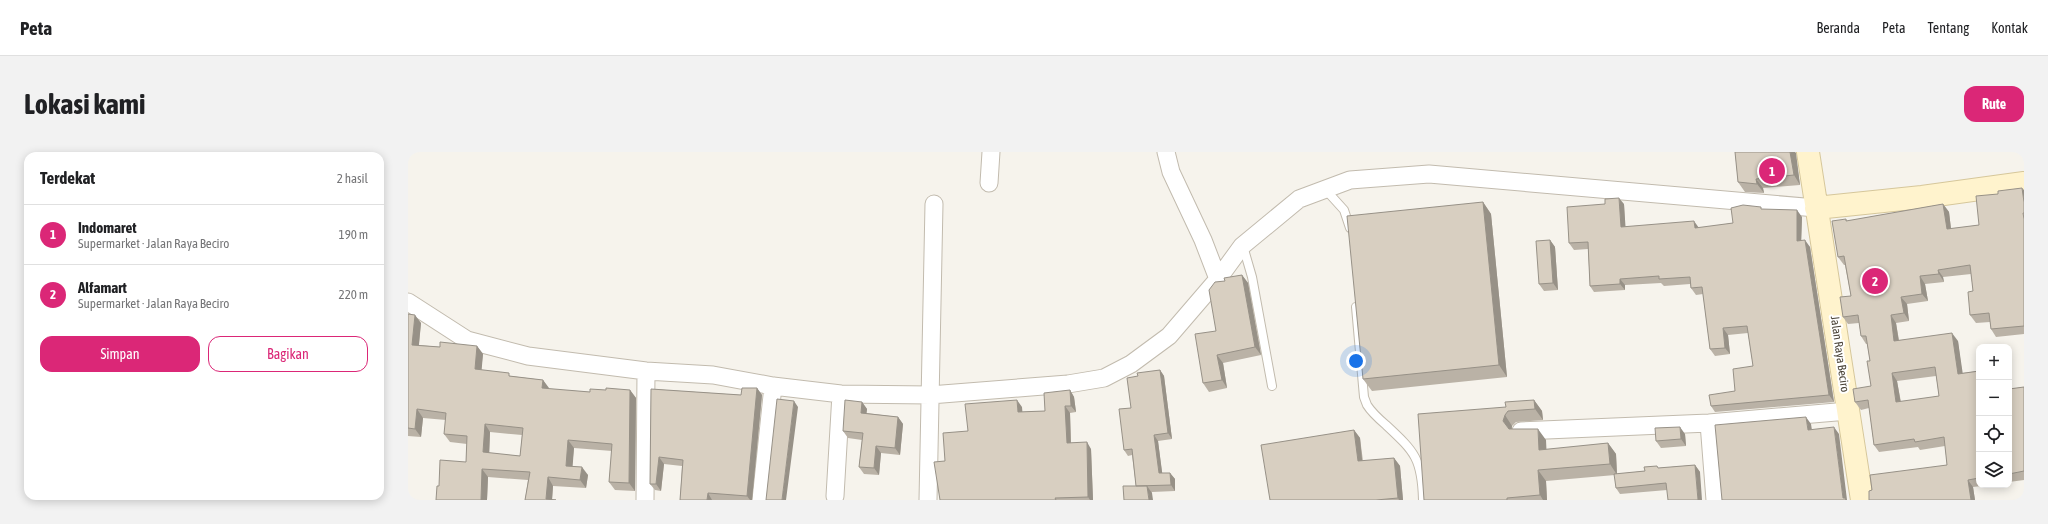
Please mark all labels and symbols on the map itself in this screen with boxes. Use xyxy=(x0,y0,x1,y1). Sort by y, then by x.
pin: 1 xyxy=(1759,156,1785,186)
pin: 2 xyxy=(1862,266,1888,296)
street label: Jalan Raya Beciro xyxy=(1828,315,1852,393)
your location xyxy=(1346,351,1366,371)

